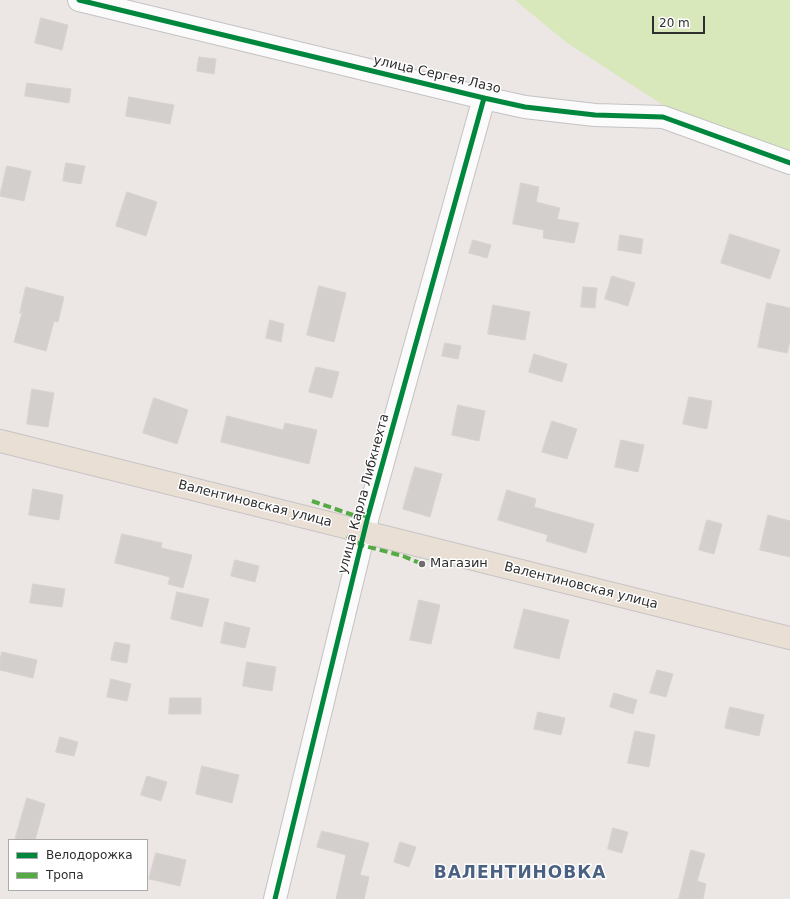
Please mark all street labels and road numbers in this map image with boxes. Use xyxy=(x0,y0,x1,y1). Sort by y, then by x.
street label: улица Сергея Лазо xyxy=(372,53,502,97)
street label: улица Карла Либкнехта xyxy=(335,412,393,576)
street label: Валентиновская улица xyxy=(176,477,334,531)
street label: Валентиновская улица xyxy=(502,559,660,613)

